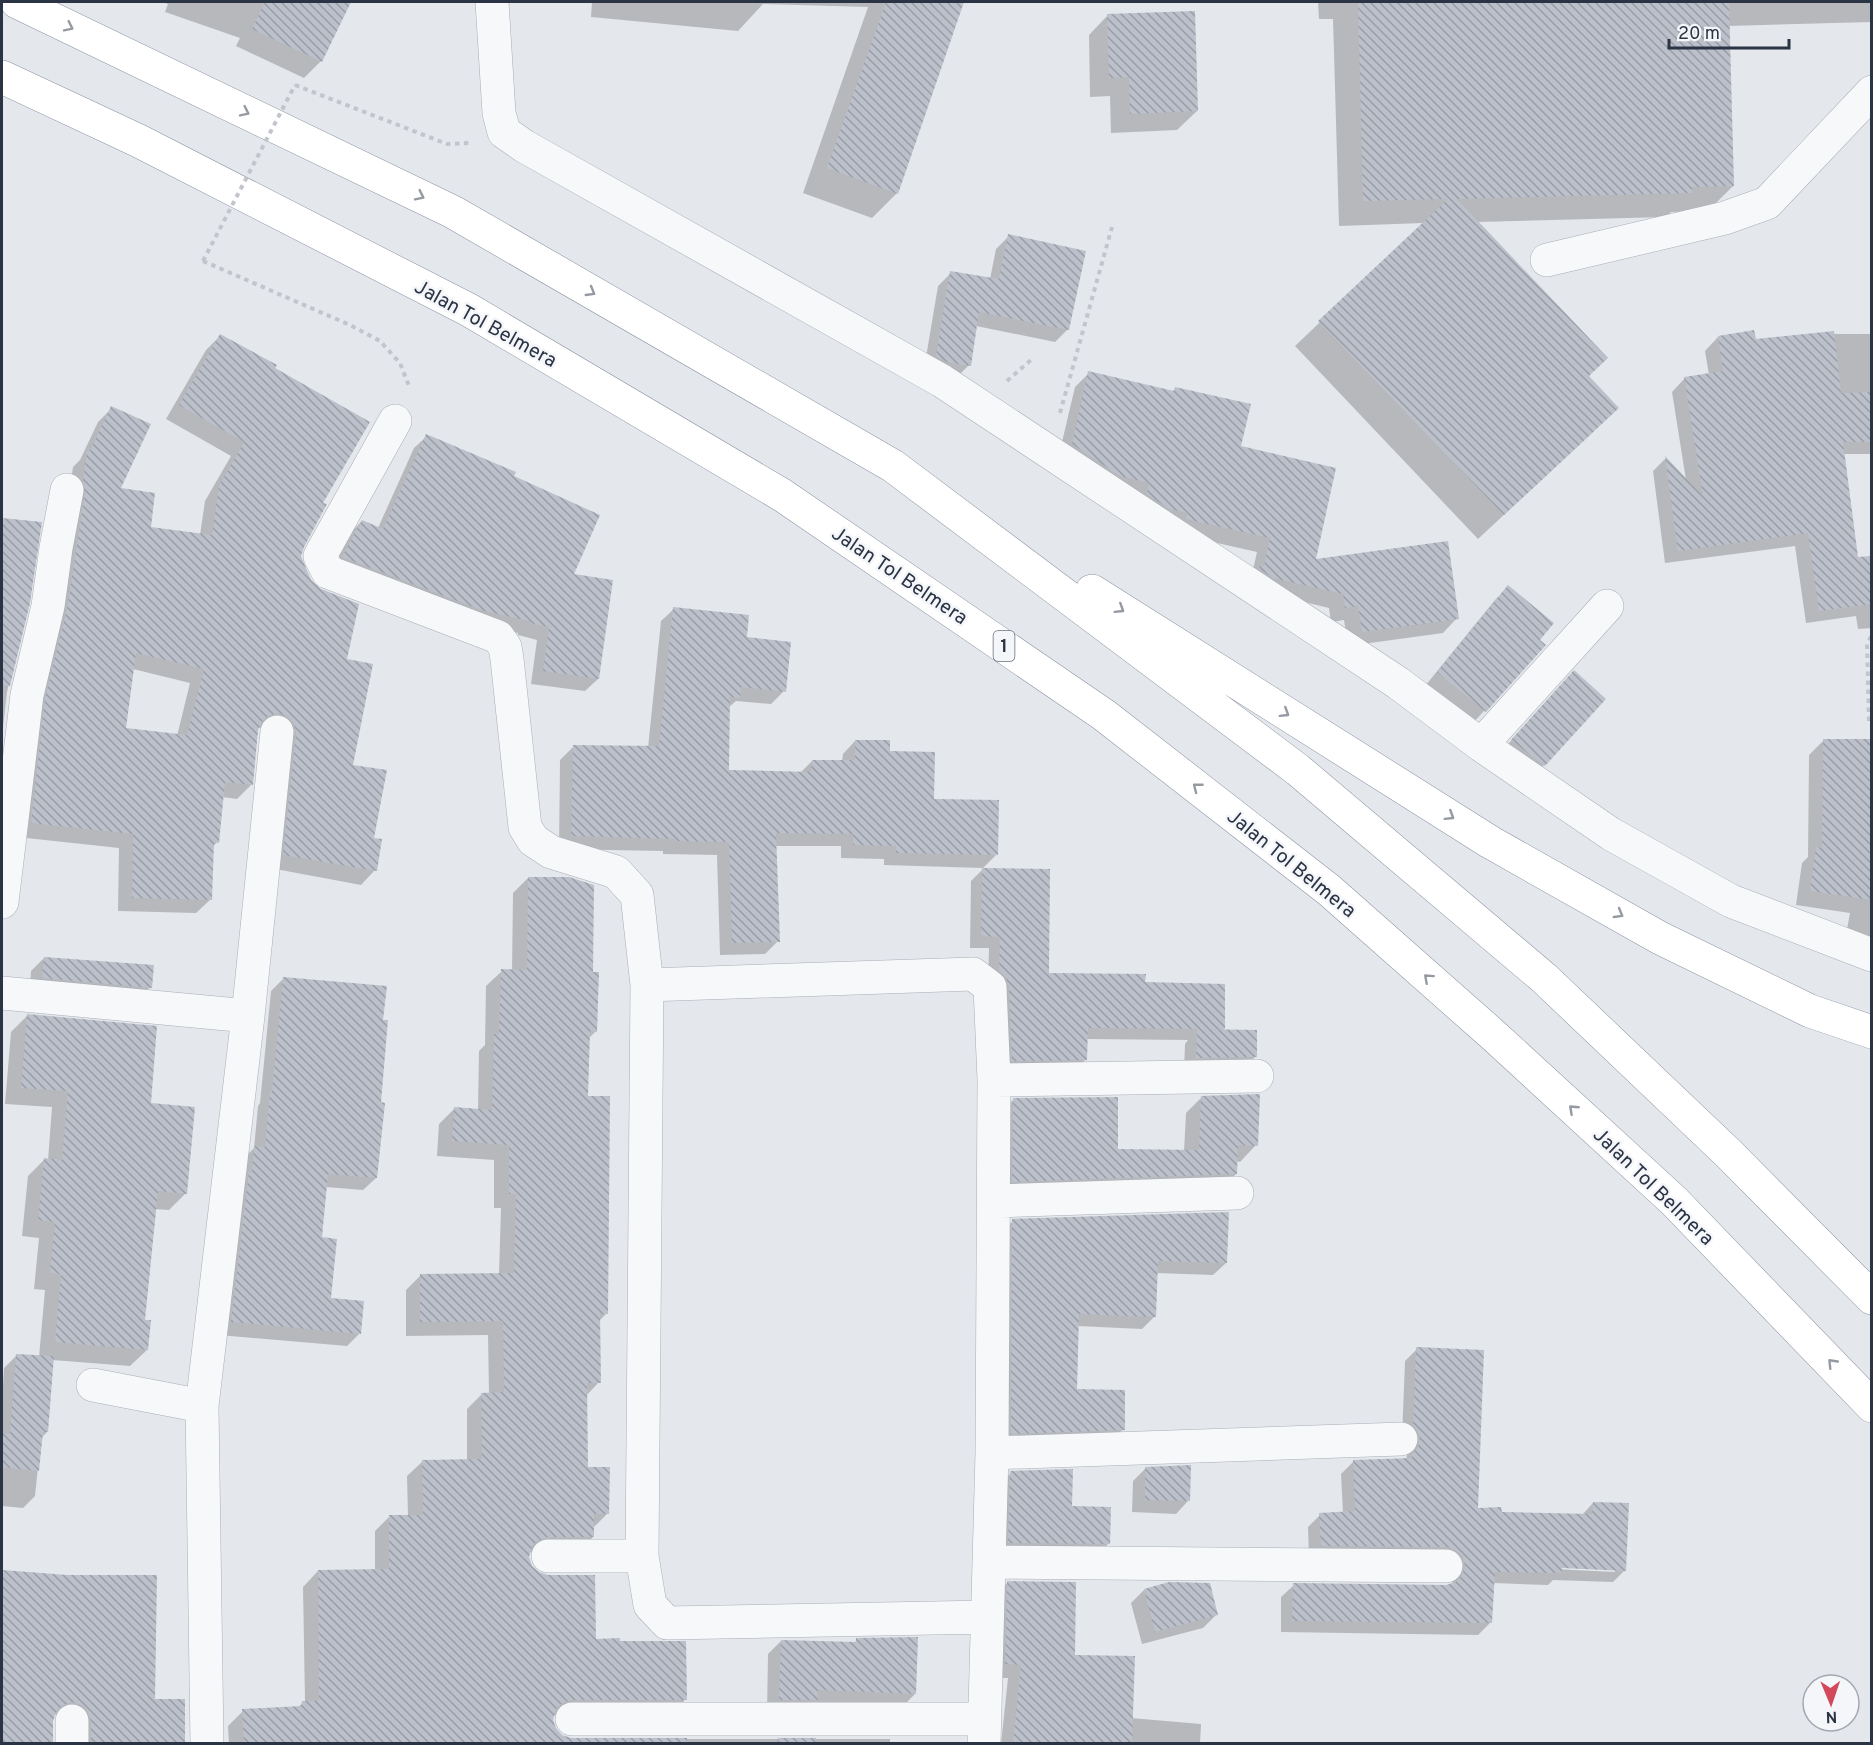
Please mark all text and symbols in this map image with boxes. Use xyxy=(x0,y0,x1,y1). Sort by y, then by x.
scale bar xyxy=(1669,12,1789,50)
one-way arrow xyxy=(63,19,74,31)
text: 20 m xyxy=(1678,23,1720,46)
one-way arrow xyxy=(238,104,249,116)
one-way arrow xyxy=(414,189,425,201)
street label: Jalan Tol Belmera xyxy=(409,275,561,375)
one-way arrow xyxy=(585,284,595,296)
street label: Jalan Tol Belmera xyxy=(826,521,972,632)
one-way arrow xyxy=(1114,601,1124,613)
road number: 1 xyxy=(994,631,1014,661)
one-way arrow xyxy=(1279,705,1289,717)
one-way arrow xyxy=(1193,783,1204,794)
street label: Jalan Tol Belmera xyxy=(1221,804,1361,925)
one-way arrow xyxy=(1444,809,1454,821)
one-way arrow xyxy=(1613,907,1623,919)
one-way arrow xyxy=(1425,974,1435,985)
one-way arrow xyxy=(1569,1105,1580,1116)
street label: Jalan Tol Belmera xyxy=(1586,1123,1719,1252)
one-way arrow xyxy=(1828,1360,1839,1371)
north arrow xyxy=(1801,1673,1861,1733)
text: N xyxy=(1825,1706,1838,1726)

